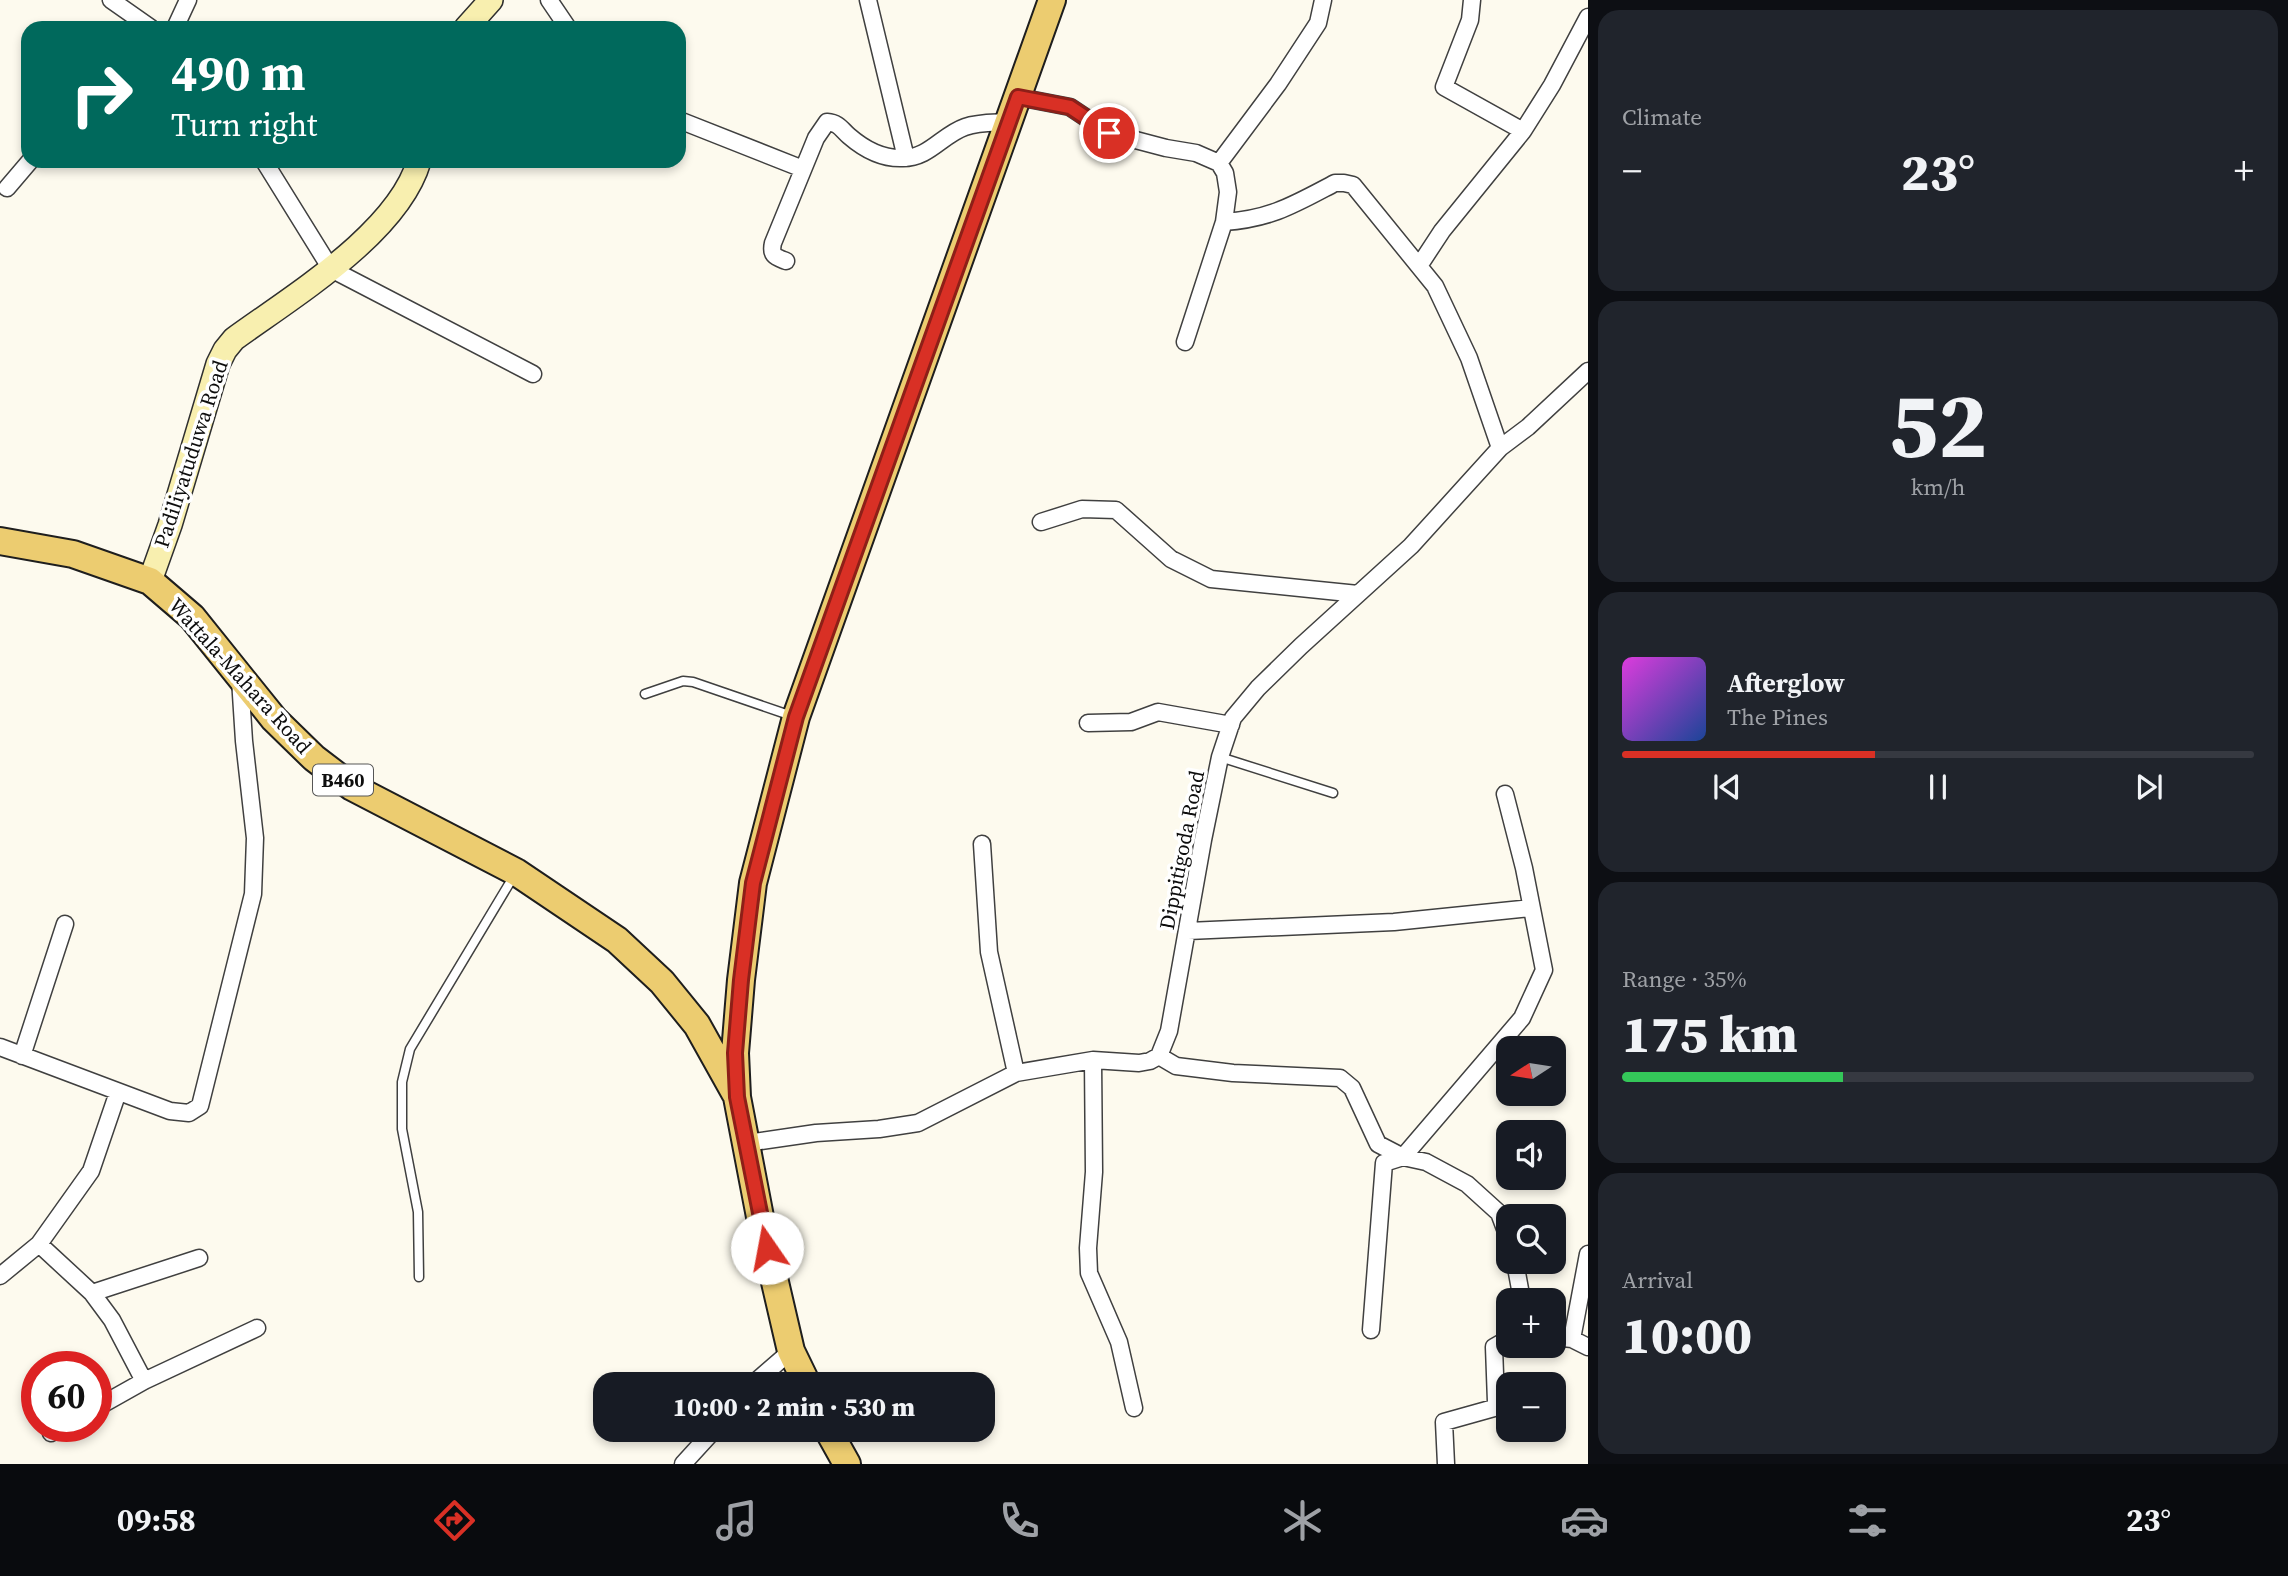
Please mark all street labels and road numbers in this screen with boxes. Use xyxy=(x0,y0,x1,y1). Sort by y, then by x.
street label: Padiliyatuduwa Road xyxy=(146,356,235,551)
street label: Wattala-Mahara Road xyxy=(162,591,318,760)
road number: B460 xyxy=(313,764,373,796)
street label: Dippitigoda Road xyxy=(1152,768,1211,932)

